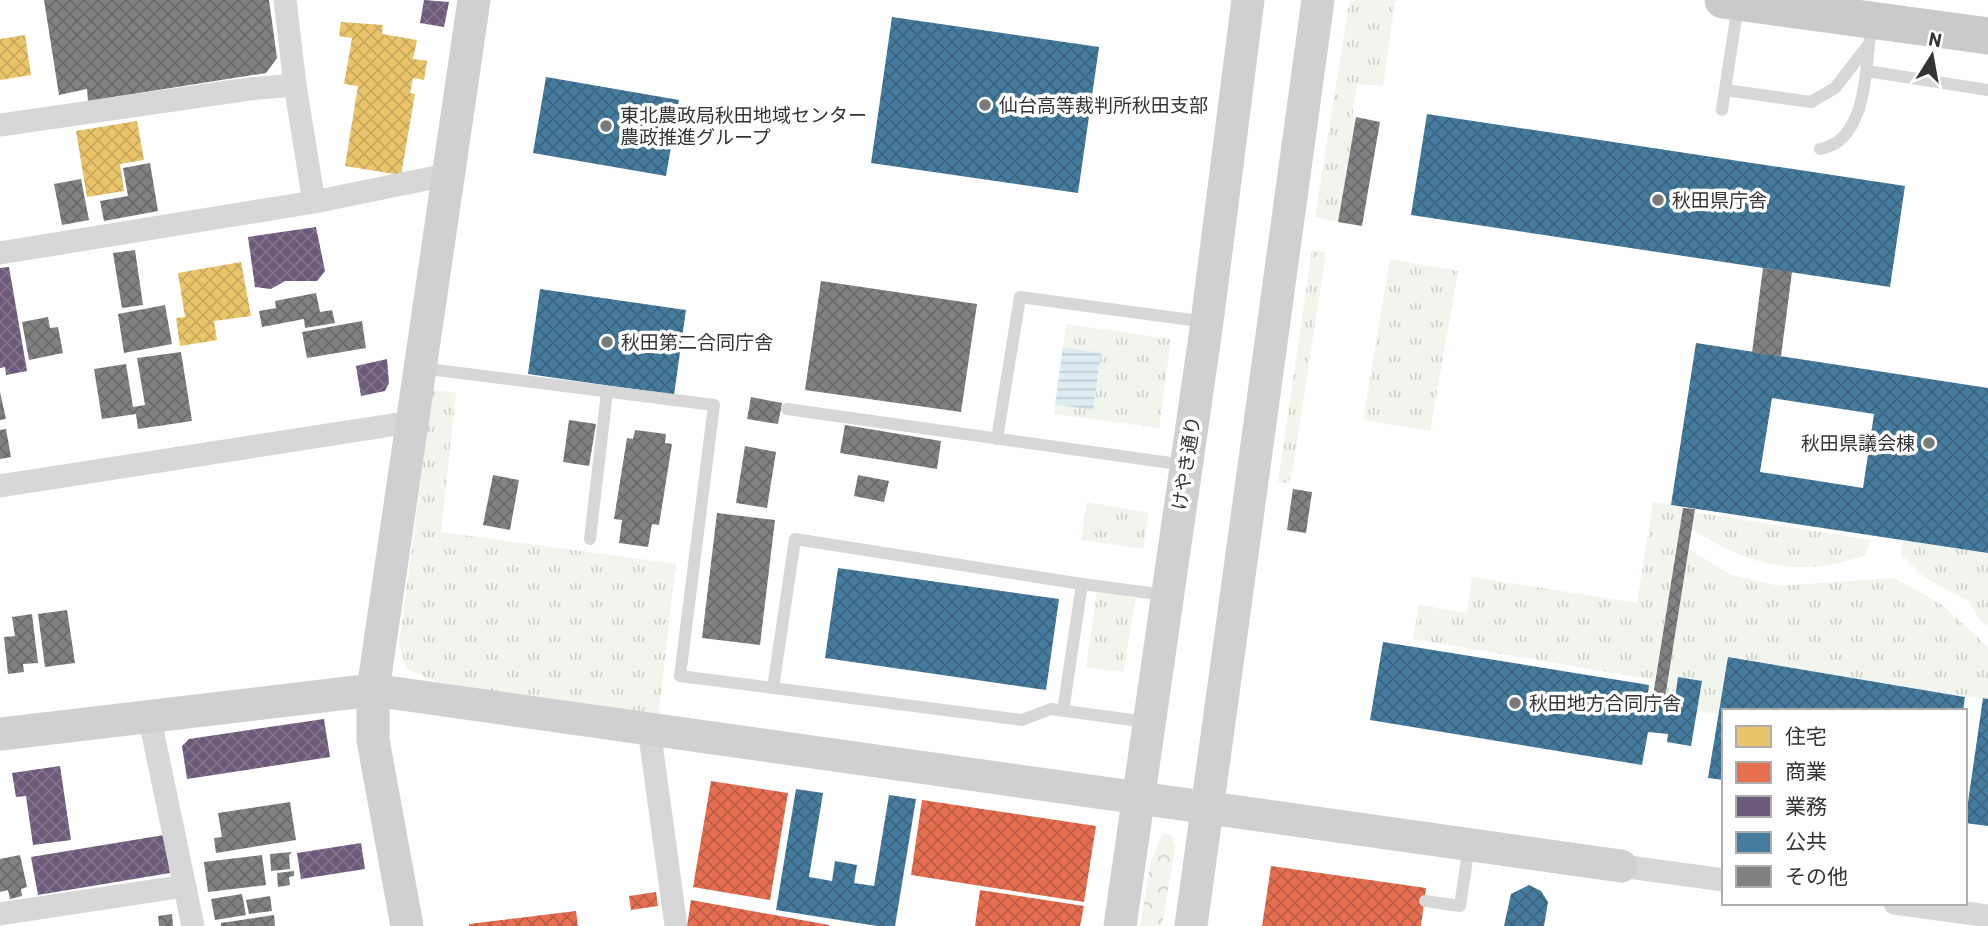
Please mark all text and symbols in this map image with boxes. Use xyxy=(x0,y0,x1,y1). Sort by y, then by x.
north arrow xyxy=(1897,21,1967,91)
text: N xyxy=(1927,26,1944,51)
place label: 仙台高等裁判所秋田支部 xyxy=(999,93,1208,116)
marker: 仙台高等裁判所秋田支部 xyxy=(977,97,993,113)
place label: 東北農政局秋田地域センター 農政推進グループ xyxy=(620,103,867,148)
marker: 東北農政局秋田地域センター 農政推進グループ xyxy=(598,118,614,134)
place label: 秋田県庁舎 xyxy=(1672,188,1767,211)
marker: 秋田県庁舎 xyxy=(1650,192,1666,208)
place label: 秋田第二合同庁舎 xyxy=(621,330,773,353)
marker: 秋田第二合同庁舎 xyxy=(599,334,615,350)
street label: けやき通り xyxy=(1167,414,1204,512)
place label: 秋田県議会棟 xyxy=(1801,431,1915,454)
marker: 秋田県議会棟 xyxy=(1921,435,1937,451)
place label: 秋田地方合同庁舎 xyxy=(1529,691,1681,714)
marker: 秋田地方合同庁舎 xyxy=(1507,695,1523,711)
legend xyxy=(1722,709,1967,905)
text: 住宅 xyxy=(1785,723,1827,748)
text: 商業 xyxy=(1785,758,1827,783)
text: 業務 xyxy=(1785,793,1827,818)
text: 公共 xyxy=(1785,828,1827,853)
text: その他 xyxy=(1785,863,1848,888)

